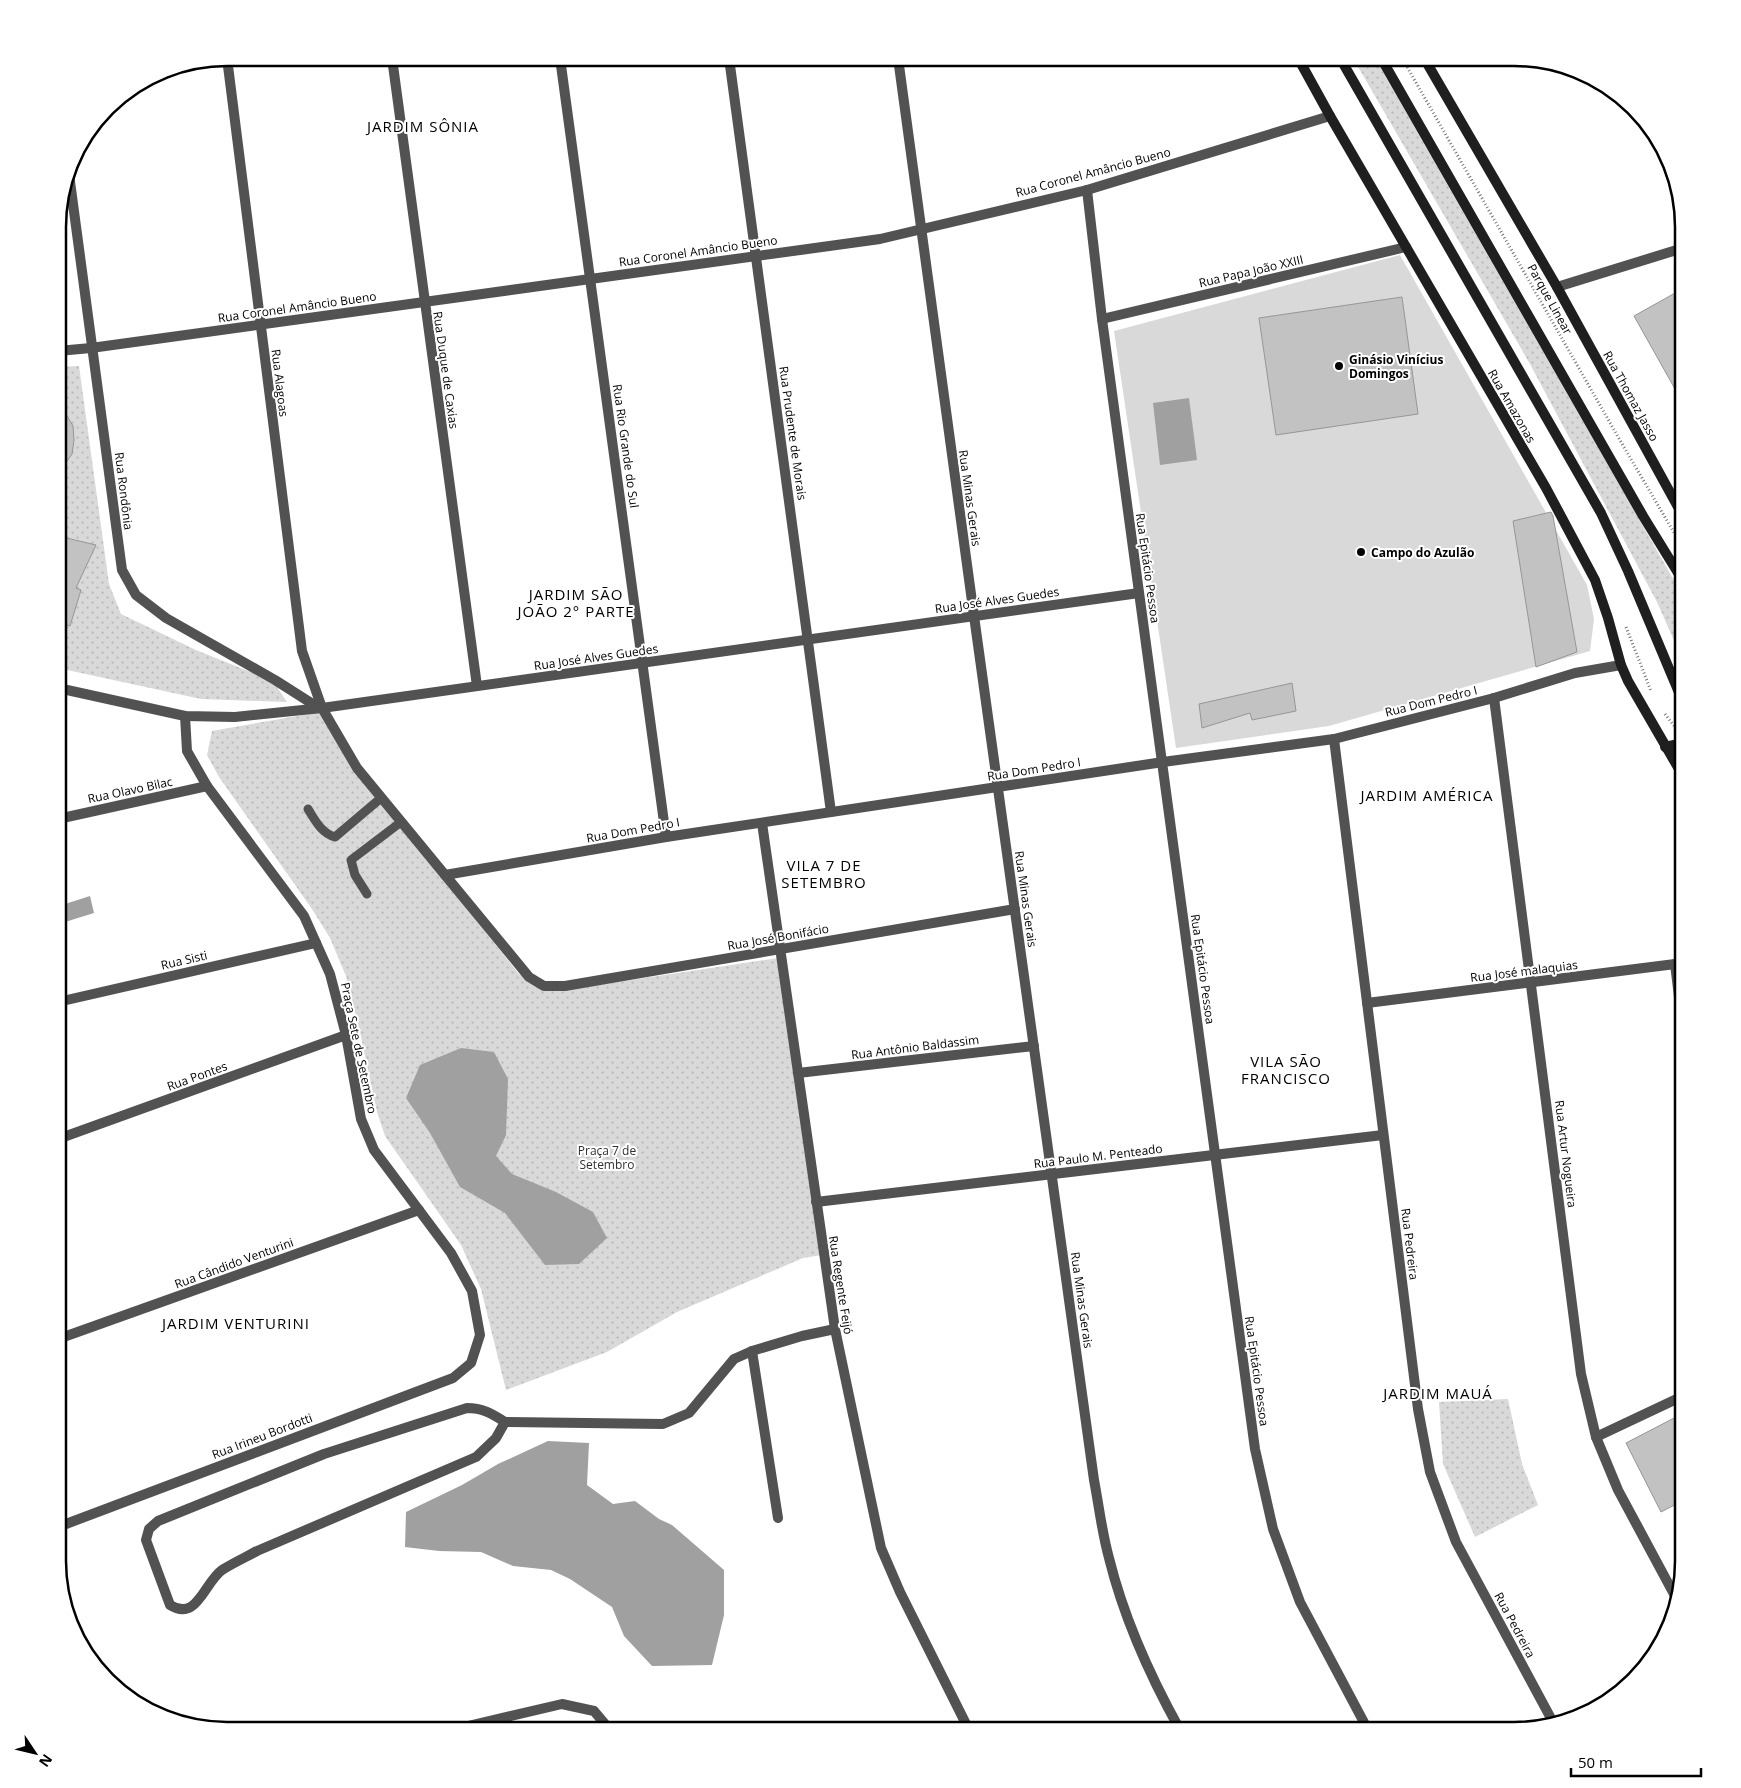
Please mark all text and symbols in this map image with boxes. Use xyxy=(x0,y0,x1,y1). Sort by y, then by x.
district label: JARDIM SÔNIA xyxy=(365,116,479,136)
street label: Rua Coronel Amâncio Bueno xyxy=(1014,143,1172,201)
street label: Rua Coronel Amâncio Bueno xyxy=(618,231,778,271)
street label: Rua Papa João XXIII xyxy=(1197,251,1305,291)
street label: Parque Linear xyxy=(1524,261,1576,337)
street label: Rua Coronel Amâncio Bueno xyxy=(217,287,377,327)
street label: Rua Duque de Caxias xyxy=(429,310,463,430)
street label: Rua Alagoas xyxy=(267,348,293,418)
street label: Rua Thomaz Jasso xyxy=(1599,348,1663,444)
place label: Ginásio Vinícius Domingos xyxy=(1349,351,1443,382)
marker: Ginásio Vinícius Domingos xyxy=(1333,360,1345,372)
street label: Rua Prudente de Morais xyxy=(775,365,811,501)
street label: Rua Amazonas xyxy=(1484,366,1540,446)
street label: Rua Rio Grande do Sul xyxy=(609,383,643,509)
street label: Rua Minas Gerais xyxy=(955,449,985,547)
street label: Rua Rondônia xyxy=(111,451,137,531)
street label: Rua Epitácio Pessoa xyxy=(1132,512,1164,624)
place label: Campo do Azulão xyxy=(1371,544,1474,561)
marker: Campo do Azulão xyxy=(1355,546,1367,558)
street label: Rua José Alves Guedes xyxy=(934,583,1061,617)
district label: JARDIM SÃO JOÃO 2° PARTE xyxy=(515,584,635,621)
street label: Rua José Alves Guedes xyxy=(533,640,660,674)
street label: Rua Dom Pedro I xyxy=(1383,681,1479,721)
street label: Rua Dom Pedro I xyxy=(986,753,1082,785)
street label: Rua Olavo Bilac xyxy=(86,773,174,807)
district label: JARDIM AMÉRICA xyxy=(1359,785,1493,805)
street label: Rua Dom Pedro I xyxy=(585,813,681,847)
street label: Rua Minas Gerais xyxy=(1011,850,1041,948)
district label: VILA 7 DE SETEMBRO xyxy=(781,855,867,892)
street label: Rua Epitácio Pessoa xyxy=(1187,913,1219,1025)
street label: Rua José Bonifácio xyxy=(726,920,830,954)
street label: Rua Sisti xyxy=(159,946,209,974)
street label: Rua José malaquias xyxy=(1469,956,1579,986)
street label: Praça Sete de Setembro xyxy=(337,981,381,1115)
street label: Rua Antônio Baldassim xyxy=(850,1031,980,1063)
district label: VILA SÃO FRANCISCO xyxy=(1241,1051,1331,1088)
street label: Rua Pontes xyxy=(164,1057,230,1095)
street label: Rua Artur Nogueira xyxy=(1551,1099,1581,1209)
street label: Rua Paulo M. Penteado xyxy=(1033,1140,1163,1172)
park label: Praça 7 de Setembro xyxy=(578,1142,636,1173)
street label: Rua Pedreira xyxy=(1397,1207,1423,1281)
street label: Rua Cândido Venturini xyxy=(172,1234,296,1292)
street label: Rua Regente Feijó xyxy=(825,1234,857,1336)
street label: Rua Minas Gerais xyxy=(1067,1251,1097,1349)
district label: JARDIM VENTURINI xyxy=(160,1313,310,1333)
street label: Rua Epitácio Pessoa xyxy=(1241,1315,1273,1427)
district label: JARDIM MAUÁ xyxy=(1381,1383,1493,1403)
street label: Rua Irineu Bordotti xyxy=(209,1409,315,1463)
street label: Rua Pedreira xyxy=(1491,1589,1539,1661)
north arrow xyxy=(10,1728,60,1778)
scale bar xyxy=(1571,1746,1701,1778)
text: N xyxy=(35,1751,57,1771)
text: 50 m xyxy=(1578,1752,1613,1772)

